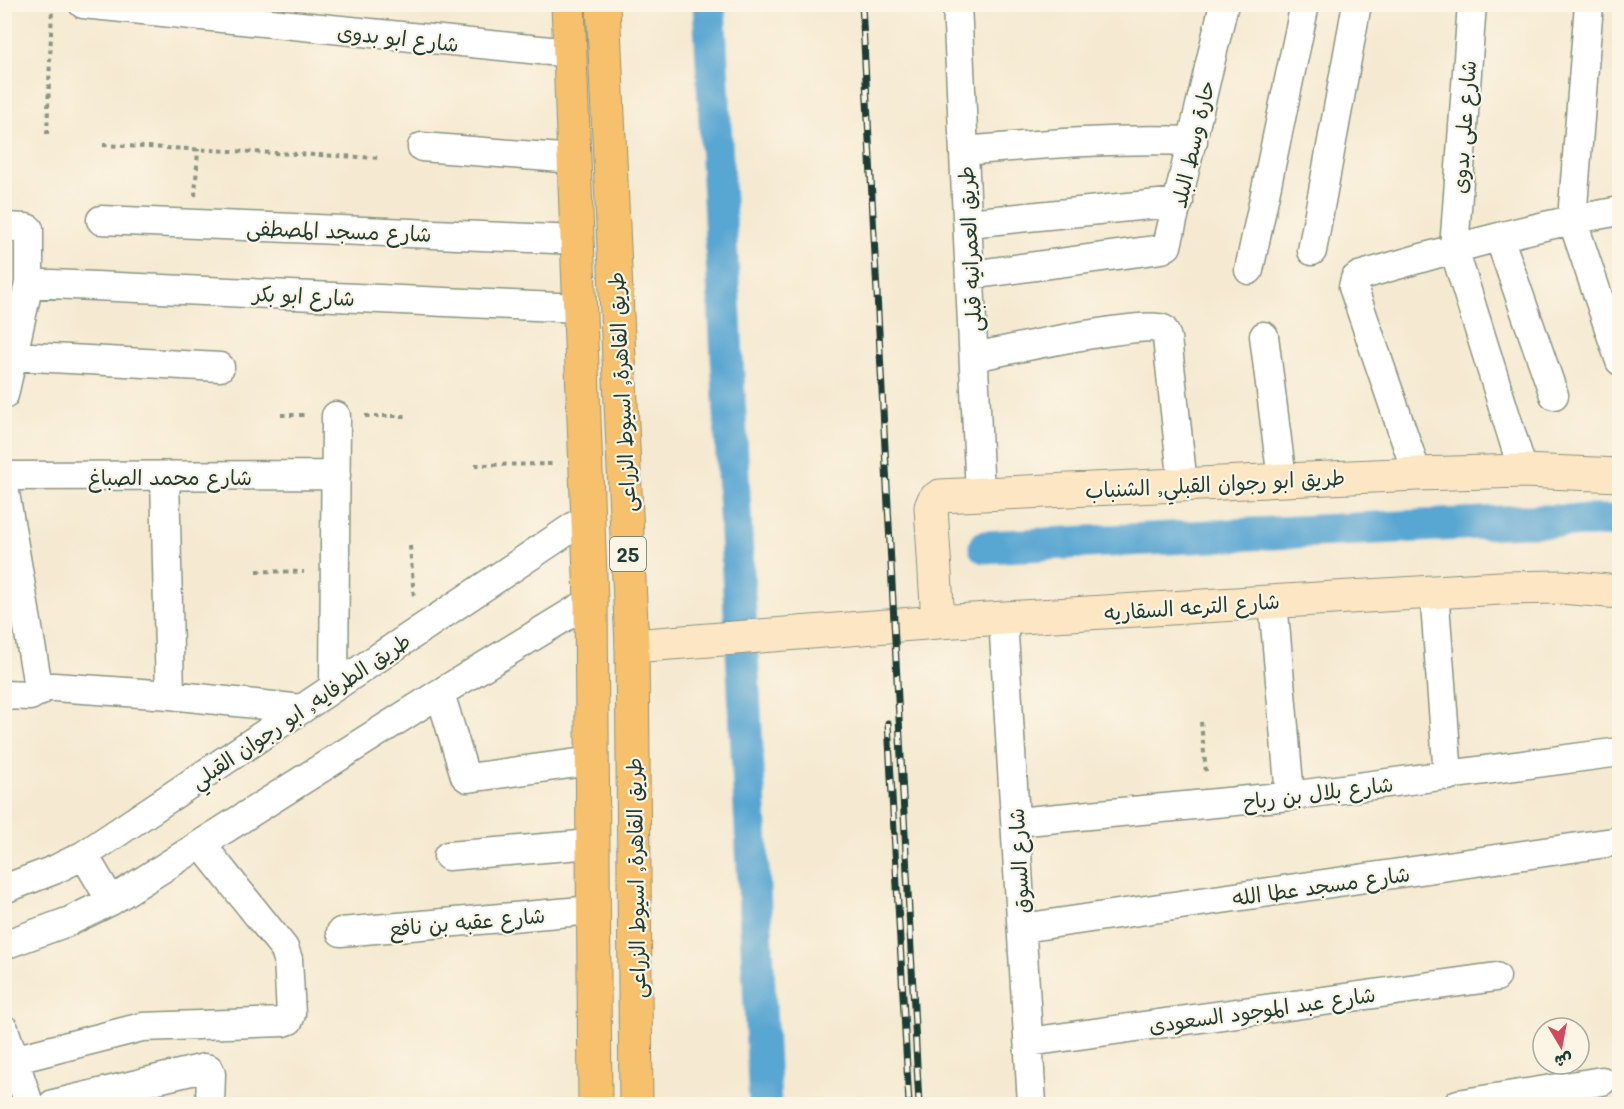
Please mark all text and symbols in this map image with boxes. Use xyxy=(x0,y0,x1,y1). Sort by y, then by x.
street label: شارع ابو بدوى xyxy=(336,17,460,60)
street label: شارع على بدوى xyxy=(1445,59,1484,195)
street label: حارة وسط البلد xyxy=(1164,78,1221,211)
street label: طريق العمرانيه قبلى xyxy=(951,165,989,333)
street label: شارع مسجد المصطفى xyxy=(246,213,432,250)
street label: طريق القاهرة, اسيوط الزراعى xyxy=(601,271,643,513)
street label: شارع ابو بكر xyxy=(250,279,356,314)
street label: شارع محمد الصباغ xyxy=(88,463,252,493)
street label: طريق ابو رجوان القبلي, الشنباب xyxy=(1084,463,1346,510)
road number: 25 xyxy=(610,537,646,571)
street label: شارع الترعه السقاريه xyxy=(1103,586,1281,629)
street label: طريق الطرفايه, ابو رجوان القبلي xyxy=(185,626,419,800)
street label: طريق القاهرة, اسيوط الزراعى xyxy=(619,757,653,999)
street label: شارع بلال بن رباح xyxy=(1241,769,1395,818)
street label: شارع السوق xyxy=(1002,807,1037,914)
street label: شارع مسجد عطا الله xyxy=(1230,859,1412,914)
street label: شارع عقبه بن نافع xyxy=(388,901,546,944)
street label: شارع عبد الموجود السعودى xyxy=(1147,980,1378,1041)
north arrow xyxy=(1531,1016,1591,1076)
text: ش xyxy=(1553,1049,1574,1073)

